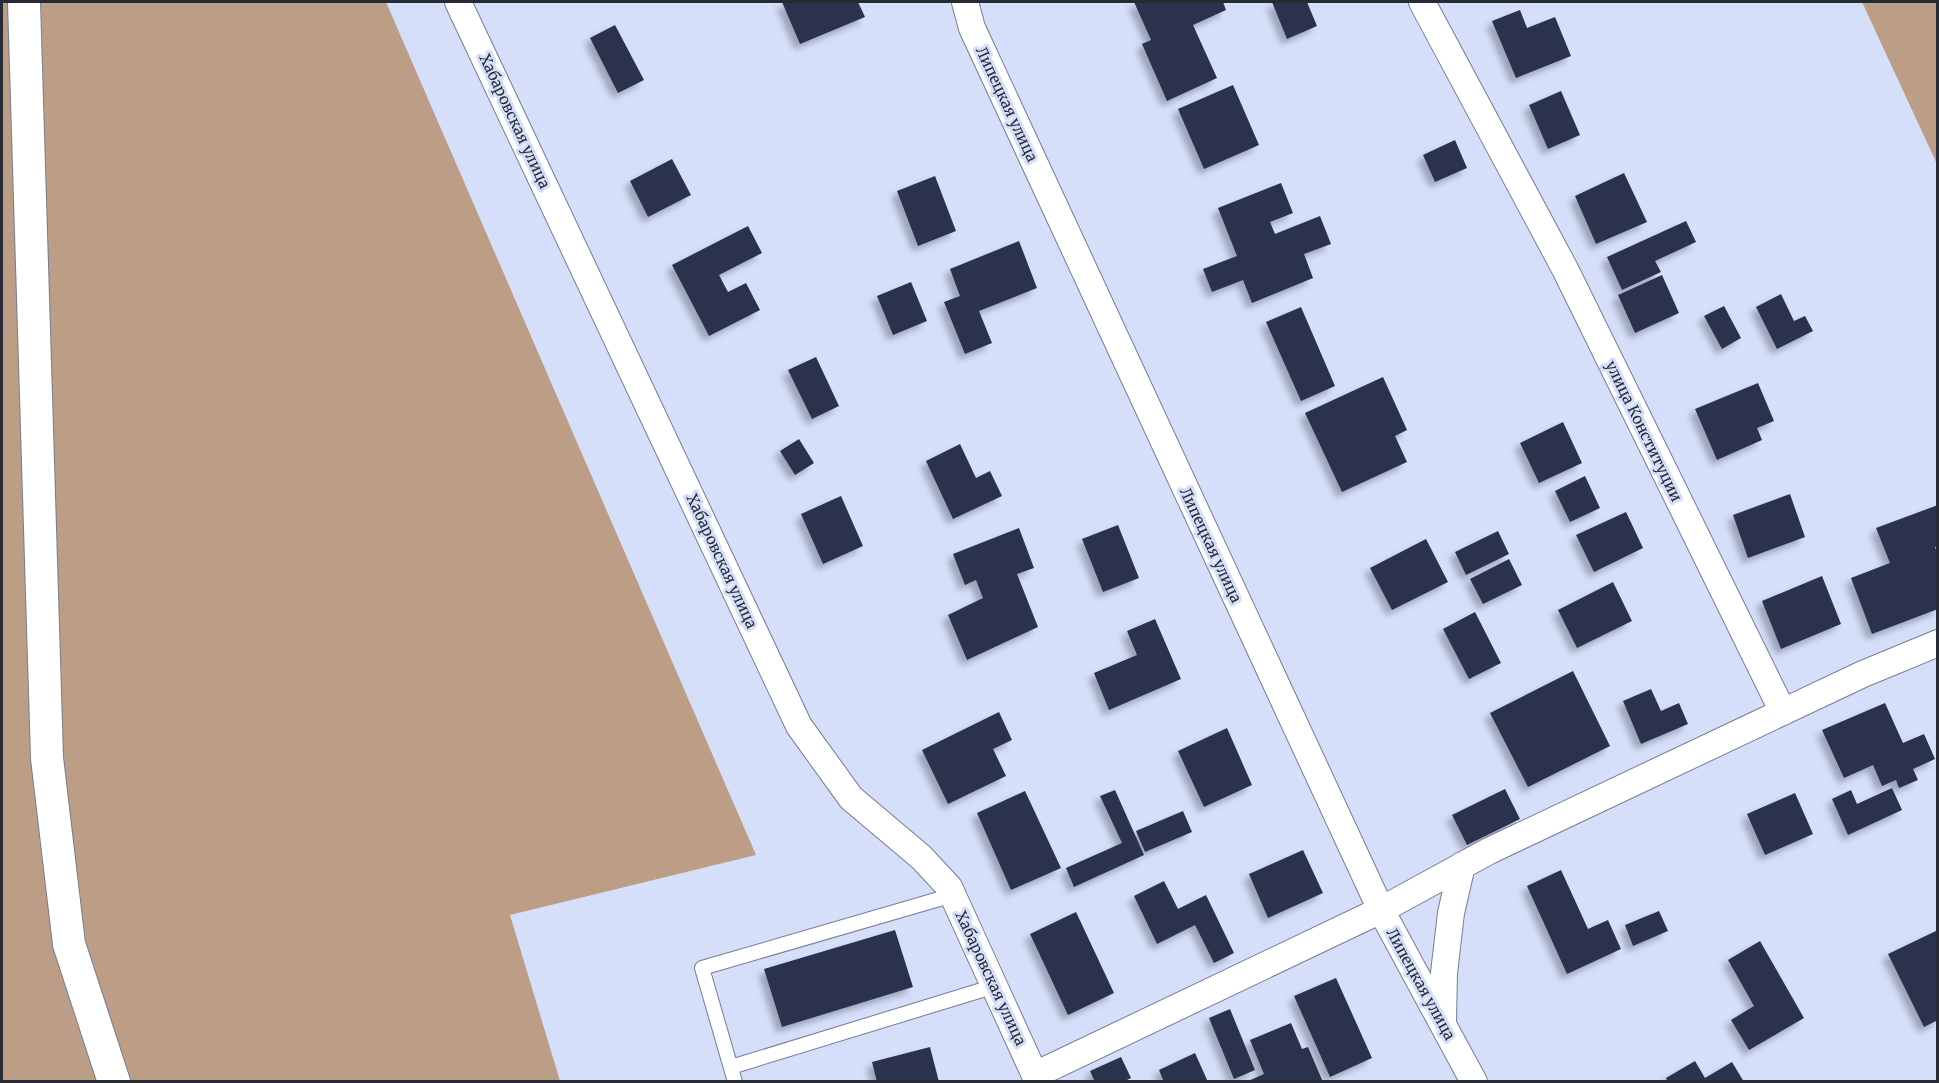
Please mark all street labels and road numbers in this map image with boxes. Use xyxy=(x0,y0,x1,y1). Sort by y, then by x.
street label: Липецкая улица xyxy=(972,43,1042,165)
street label: Хабаровская улица xyxy=(475,51,555,191)
street label: улица Конституции xyxy=(1602,357,1686,505)
street label: Липецкая улица xyxy=(1176,484,1246,606)
street label: Хабаровская улица xyxy=(682,491,762,631)
street label: Хабаровская улица xyxy=(951,908,1031,1048)
street label: Липецкая улица xyxy=(1382,925,1460,1043)

